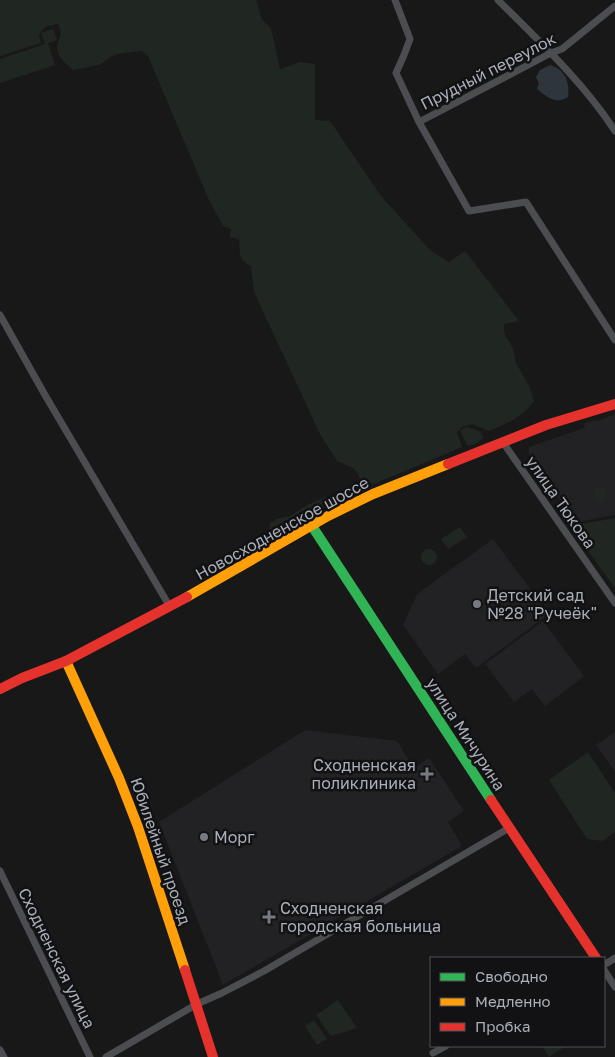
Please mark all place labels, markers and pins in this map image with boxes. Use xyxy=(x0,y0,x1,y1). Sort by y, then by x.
place label: Детский сад №28 "Ручеёк" xyxy=(487,585,597,623)
marker: Детский сад №28 "Ручеёк" xyxy=(471,598,483,610)
place label: Сходненская поликлиника xyxy=(312,755,416,793)
marker: Сходненская поликлиника xyxy=(420,767,434,781)
place label: Морг xyxy=(214,827,255,847)
marker: Морг xyxy=(198,831,210,843)
place label: Сходненская городская больница xyxy=(280,898,441,936)
marker: Сходненская городская больница xyxy=(262,910,276,924)

